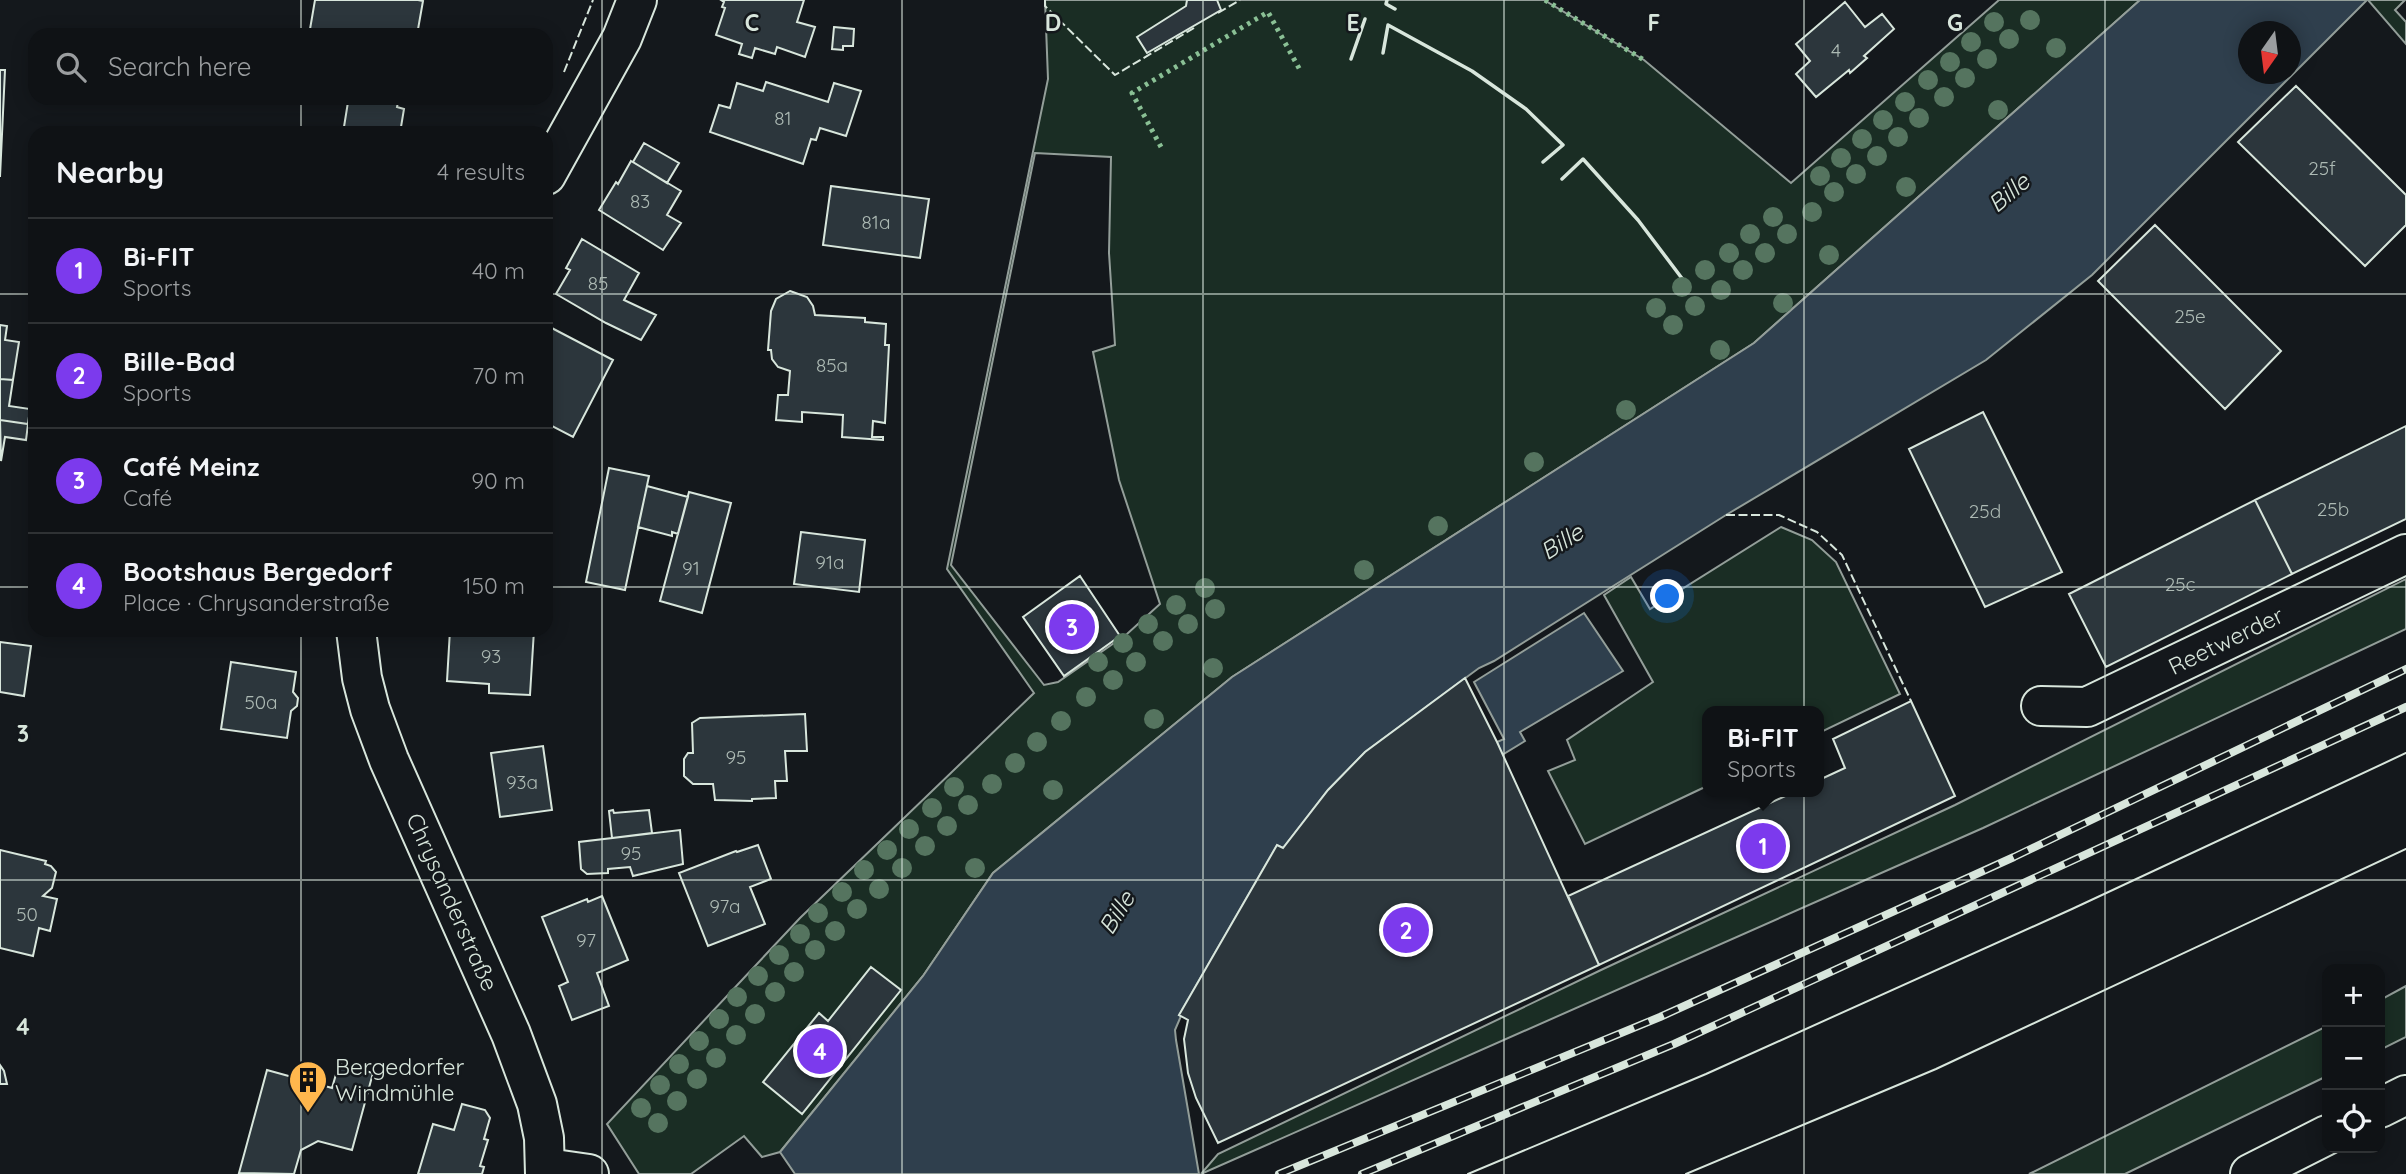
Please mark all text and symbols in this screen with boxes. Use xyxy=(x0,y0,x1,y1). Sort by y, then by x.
text: C xyxy=(745,8,759,37)
text: D xyxy=(1045,8,1061,37)
text: E xyxy=(1346,8,1360,37)
text: F xyxy=(1648,8,1660,37)
text: G xyxy=(1947,8,1963,37)
north arrow xyxy=(2238,21,2301,84)
search box xyxy=(28,28,553,105)
house number: 4 xyxy=(1831,38,1841,62)
icon: search xyxy=(52,48,90,86)
text: Search here xyxy=(108,50,252,83)
house number: 81 xyxy=(774,106,792,130)
text: Nearby xyxy=(56,153,164,191)
house number: 25f xyxy=(2308,156,2336,180)
text: 4 results xyxy=(437,157,525,186)
water label: Bille xyxy=(1981,165,2036,218)
house number: 83 xyxy=(630,189,650,213)
house number: 81a xyxy=(862,210,890,234)
text: Bi-FIT xyxy=(123,240,195,273)
text: 1 xyxy=(75,256,83,285)
text: 40 m xyxy=(472,256,525,285)
house number: 85 xyxy=(588,271,608,295)
text: Sports xyxy=(123,273,192,302)
house number: 25e xyxy=(2174,304,2206,328)
text: Bille-Bad xyxy=(123,345,235,378)
house number: 85a xyxy=(816,353,848,377)
text: 2 xyxy=(72,361,86,390)
text: 70 m xyxy=(472,361,525,390)
text: Sports xyxy=(123,378,192,407)
text: Café Meinz xyxy=(123,450,260,483)
text: 3 xyxy=(73,466,85,495)
text: 90 m xyxy=(471,466,525,495)
text: Café xyxy=(123,483,172,512)
house number: 25b xyxy=(2317,497,2349,521)
house number: 25d xyxy=(1969,499,2001,523)
water label: Bille xyxy=(1534,516,1590,566)
house number: 91a xyxy=(815,550,845,574)
text: Bootshaus Bergedorf xyxy=(123,555,392,588)
house number: 91 xyxy=(682,556,700,580)
text: 4 xyxy=(72,571,86,600)
text: 150 m xyxy=(463,571,525,600)
house number: 25c xyxy=(2165,572,2196,596)
your location xyxy=(1650,579,1684,613)
text: Place · Chrysanderstraße xyxy=(123,588,390,617)
street label: Reetwerder xyxy=(2164,600,2288,681)
pin: 3 xyxy=(1049,601,1095,653)
house number: 93 xyxy=(481,644,501,668)
house number: 50a xyxy=(244,690,278,714)
popup xyxy=(1702,706,1824,797)
text: 3 xyxy=(17,719,29,748)
text: Bi-FIT xyxy=(1727,721,1799,754)
house number: 95 xyxy=(726,745,746,769)
text: Sports xyxy=(1727,754,1796,783)
house number: 93a xyxy=(506,770,538,794)
street label: Chrysanderstraße xyxy=(400,808,505,995)
pin: 1 xyxy=(1740,820,1786,872)
house number: 95 xyxy=(621,841,641,865)
water label: Bille xyxy=(1091,884,1142,940)
house number: 97a xyxy=(709,894,741,918)
house number: 50 xyxy=(16,902,38,926)
pin: 2 xyxy=(1383,904,1429,956)
house number: 97 xyxy=(576,928,596,952)
map controls xyxy=(2322,964,2385,1153)
button: + xyxy=(2322,964,2385,1027)
text: 4 xyxy=(16,1012,30,1041)
pin: 4 xyxy=(797,1025,843,1077)
button: − xyxy=(2322,1027,2385,1090)
place label: Bergedorfer Windmühle xyxy=(335,1052,464,1107)
building icon: Bergedorfer Windmühle xyxy=(287,1059,329,1114)
button: locate xyxy=(2322,1090,2385,1153)

